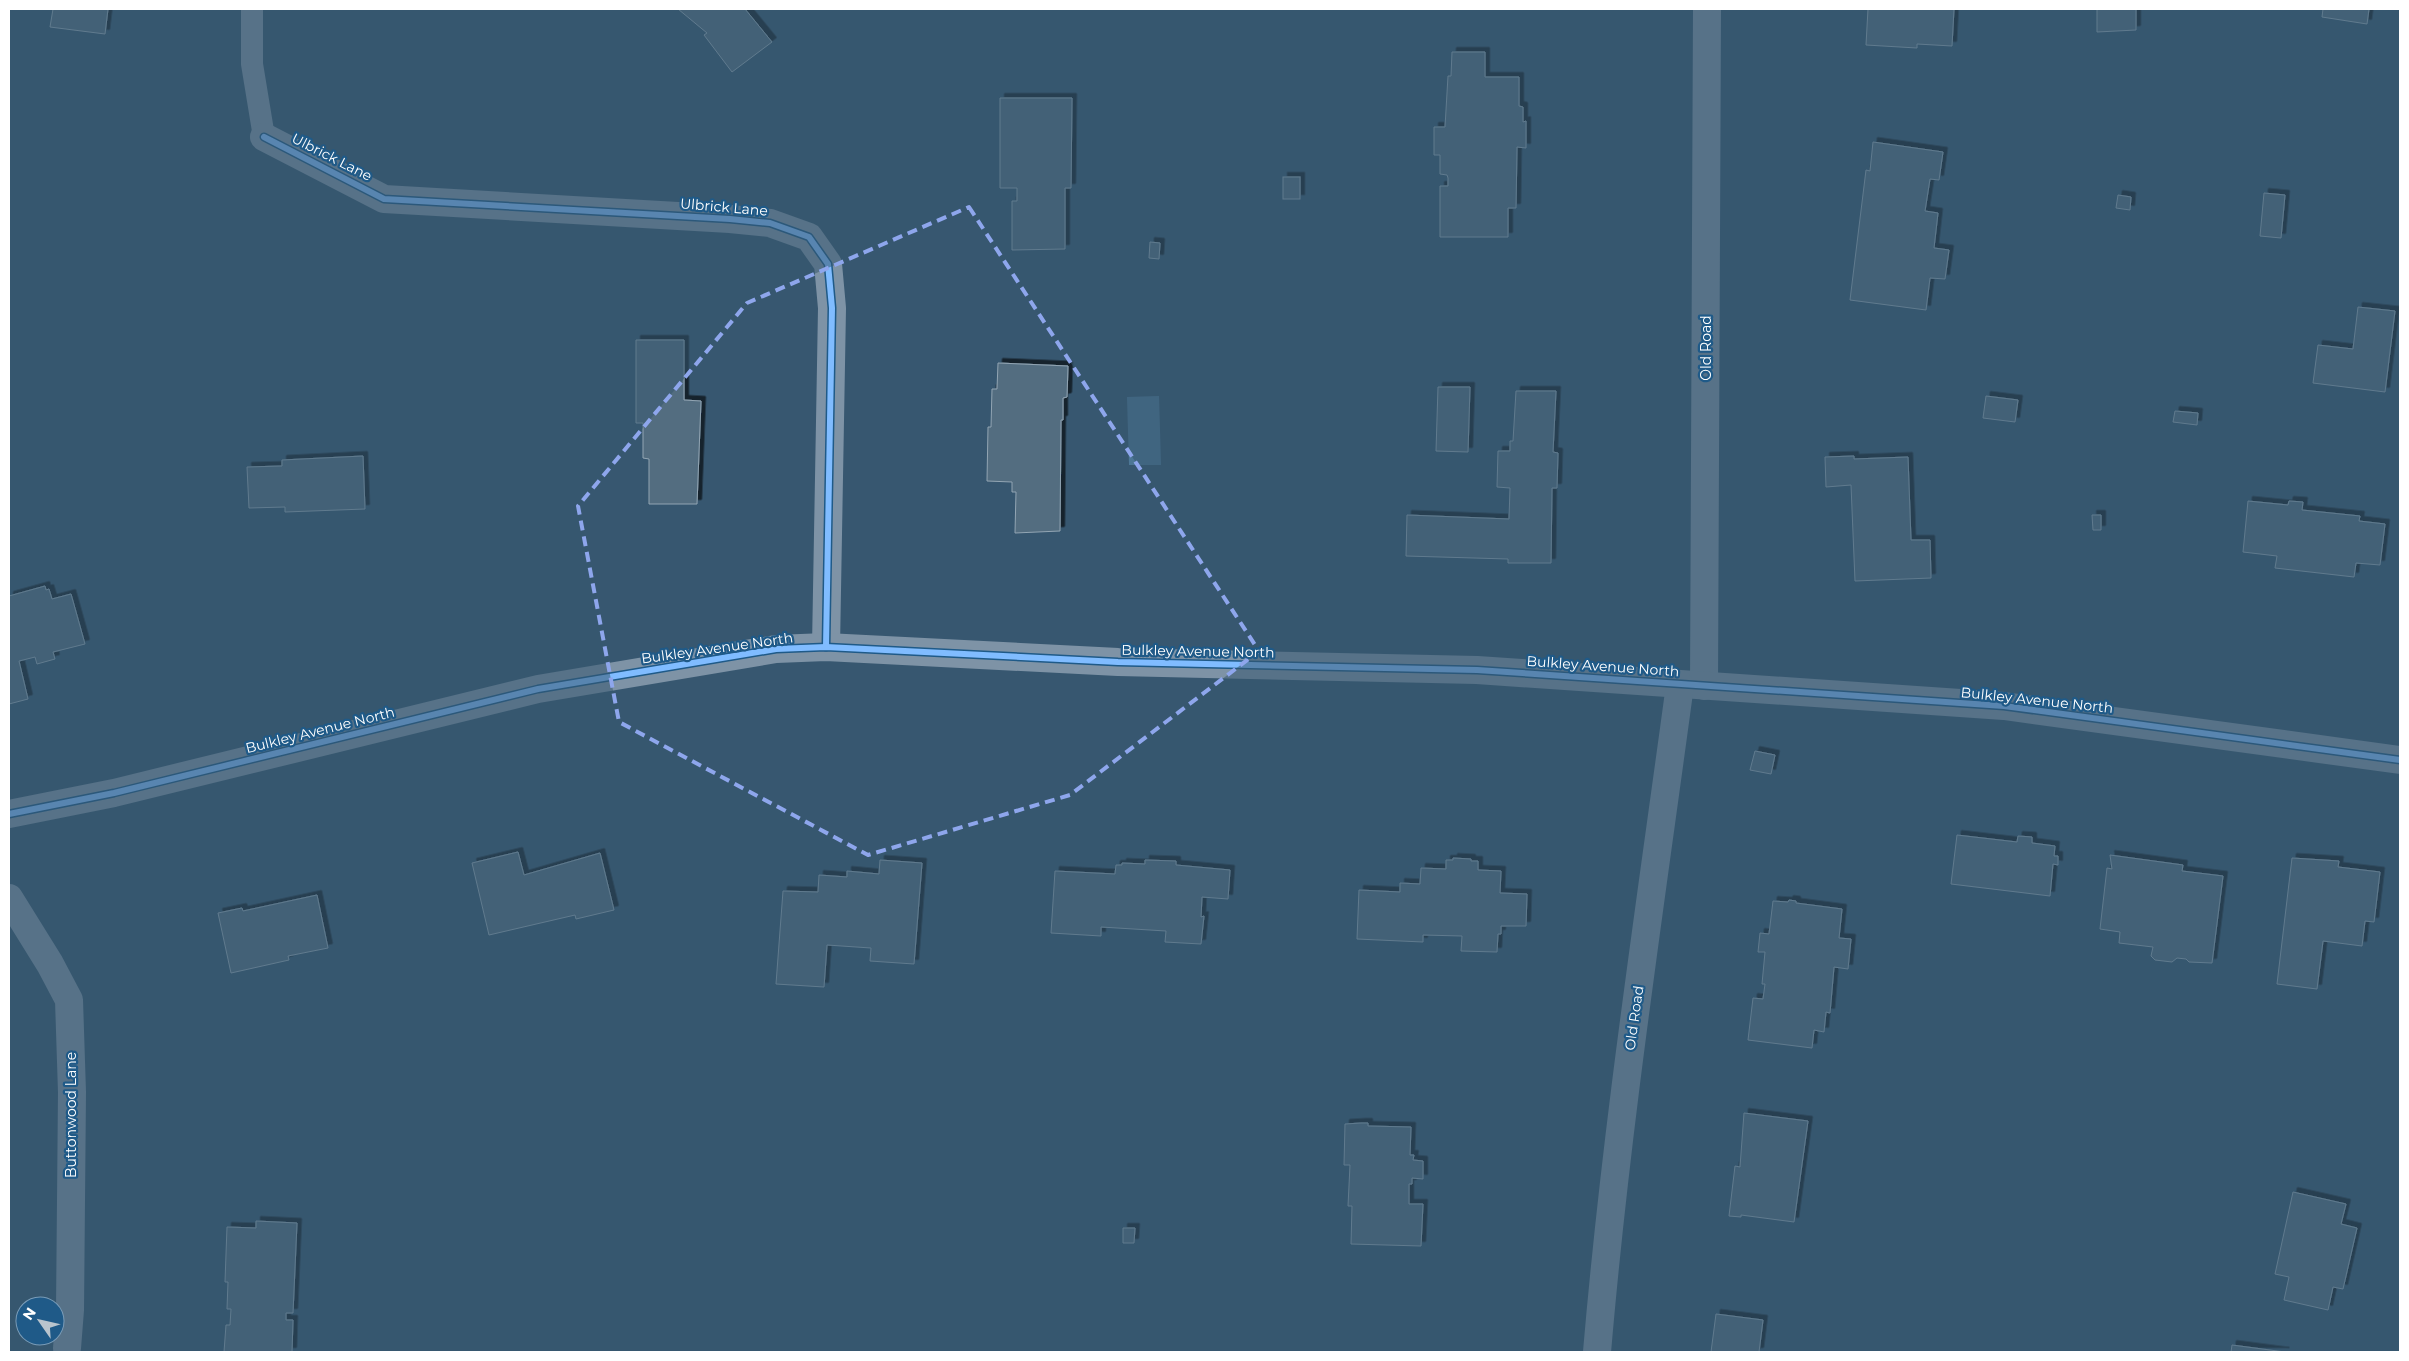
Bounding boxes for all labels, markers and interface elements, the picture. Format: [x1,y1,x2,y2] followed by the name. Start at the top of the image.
[289,129,375,185] street label: Ulbrick Lane
[679,194,769,220] street label: Ulbrick Lane
[1697,315,1715,381] street label: Old Road
[640,628,794,668] street label: Bulkley Avenue North
[1121,641,1275,661] street label: Bulkley Avenue North
[1526,652,1680,680] street label: Bulkley Avenue North
[1960,683,2114,717] street label: Bulkley Avenue North
[244,703,396,757] street label: Bulkley Avenue North
[1621,984,1647,1052] street label: Old Road
[62,1052,80,1178] street label: Buttonwood Lane
[15,1296,65,1346] north arrow
[19,1304,40,1323] text: N

